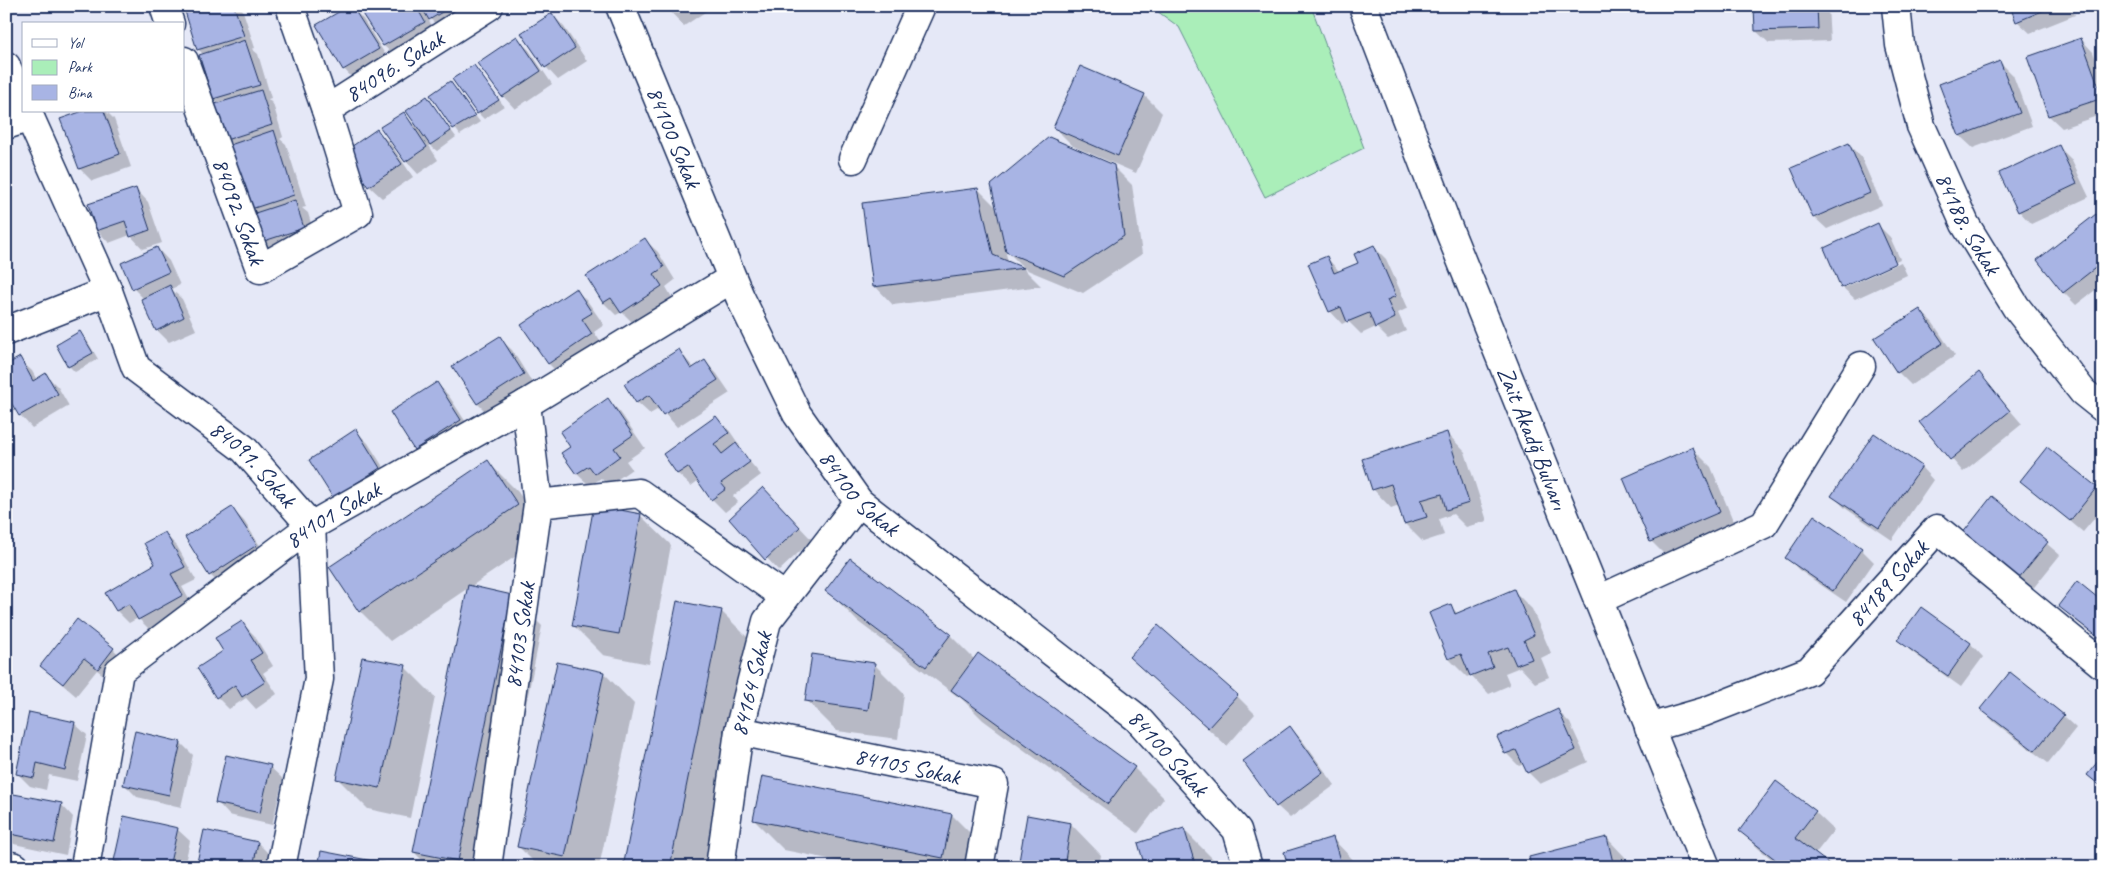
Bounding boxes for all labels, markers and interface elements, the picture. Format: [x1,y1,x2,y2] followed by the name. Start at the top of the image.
[22,22,185,112] legend
[339,23,451,109] street label: 84096. Sokak
[68,34,85,53] text: Yol
[68,58,93,77] text: Park
[640,82,709,194] street label: 84100 Sokak
[68,84,93,103] text: Bina
[206,154,273,271] street label: 84092. Sokak
[1929,168,2009,282] street label: 84188. Sokak
[1491,362,1576,515] street label: Zait Akadğ Bulvarı
[204,413,304,515] street label: 84091. Sokak
[812,444,907,544] street label: 84100 Sokak
[279,473,388,555] street label: 84101 Sokak
[1841,532,1936,633] street label: 84189 Sokak
[497,578,542,690] street label: 84103 Sokak
[723,626,779,739] street label: 84164 Sokak
[1122,702,1216,804] street label: 84100 Sokak
[852,740,965,792] street label: 84105 Sokak

